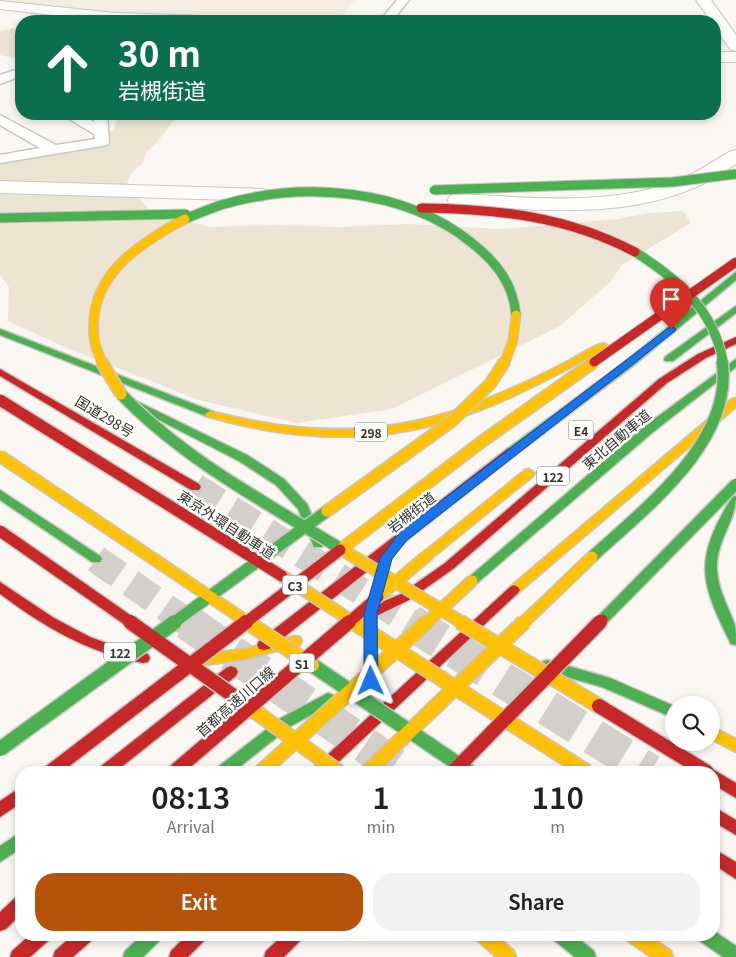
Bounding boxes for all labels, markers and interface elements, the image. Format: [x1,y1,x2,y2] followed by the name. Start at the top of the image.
[118,26,201,77] text: 30 m
[35,35,100,100] icon: ahead
[118,73,206,105] text: 岩槻街道
[650,278,692,329] pin
[657,285,685,313] icon: arrive
[72,391,138,441] street label: 国道298号
[577,404,655,474] street label: 東北自動車道
[568,420,594,440] road number: E4
[355,422,387,442] road number: 298
[537,466,569,486] road number: 122
[175,485,279,563] street label: 東京外環自動車道
[383,487,439,537] street label: 岩槻街道
[282,576,308,594] road number: C3
[104,642,136,662] road number: 122
[290,654,314,672] road number: S1
[344,654,396,706] position arrow
[191,661,279,741] street label: 首都高速川口線
[665,696,720,751] map controls
[665,696,720,751] button: search
[151,774,230,818] text: 08:13
[372,774,390,818] text: 1
[532,774,584,818] text: 110
[167,814,215,838] text: Arrival
[366,814,395,838] text: min
[550,814,565,838] text: m
[35,873,363,931] button: Exit
[373,873,700,931] button: Share

